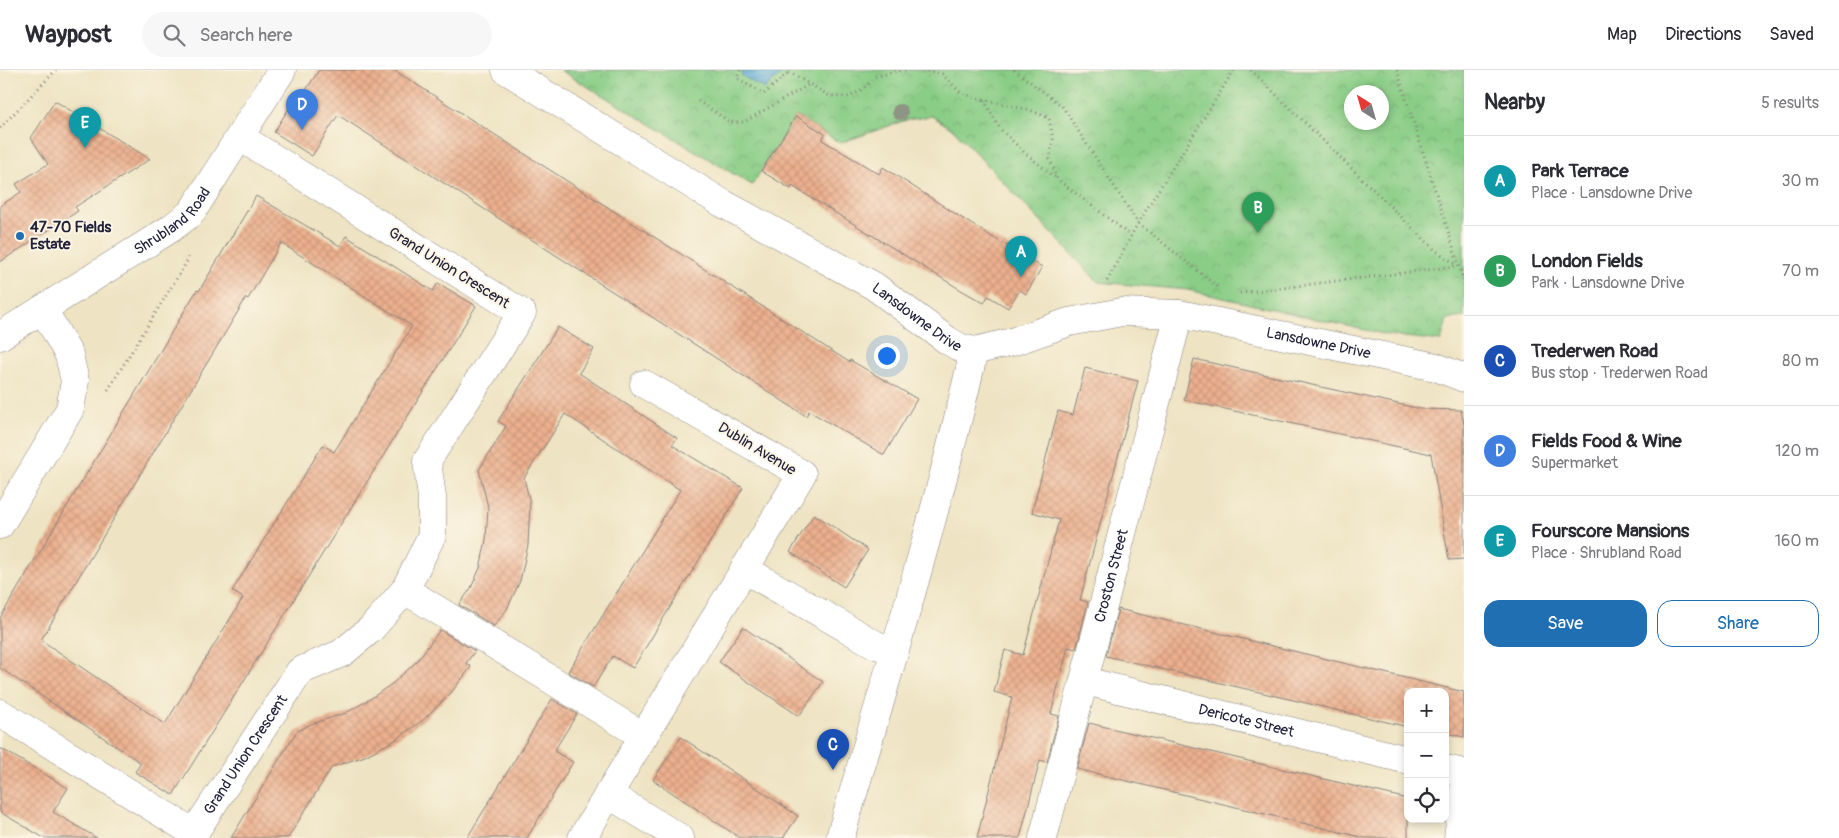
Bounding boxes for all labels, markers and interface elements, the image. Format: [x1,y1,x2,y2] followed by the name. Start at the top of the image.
[142,12,492,57] search box
[25,20,112,49] text: Waypost
[160,21,188,49] icon: search
[200,23,292,47] text: Search here
[1607,23,1637,46] text: Map
[1665,23,1741,46] text: Directions
[1769,23,1814,46] text: Saved
[1344,85,1389,130] north arrow
[286,89,318,130] pin: D
[1484,89,1545,116] text: Nearby
[1761,93,1819,113] text: 5 results
[69,107,101,148] pin: E
[1531,159,1629,183] text: Park Terrace
[1495,171,1505,191] text: A
[1781,171,1819,191] text: 30 m
[130,183,215,259] street label: Shrubland Road
[1531,183,1692,203] text: Place · Lansdowne Drive
[1242,192,1274,233] pin: B
[30,218,111,254] place label: 47-70 Fields Estate
[385,223,514,313] street label: Grand Union Crescent
[14,230,26,242] marker: 47-70 Fields Estate
[1005,236,1037,277] pin: A
[1531,249,1643,273] text: London Fields
[1495,261,1505,281] text: B
[1782,261,1819,281] text: 70 m
[1531,273,1684,293] text: Park · Lansdowne Drive
[868,278,966,356] street label: Lansdowne Drive
[1265,323,1373,363] street label: Lansdowne Drive
[1531,339,1658,363] text: Trederwen Road
[874,343,900,369] your location
[1495,351,1505,371] text: C
[1782,351,1819,371] text: 80 m
[1531,363,1708,383] text: Bus stop · Trederwen Road
[714,418,800,480] street label: Dublin Avenue
[1531,429,1682,453] text: Fields Food & Wine
[1495,441,1505,461] text: D
[1775,441,1819,461] text: 120 m
[1531,453,1618,473] text: Supermarket
[1531,519,1689,543] text: Fourscore Mansions
[1090,526,1133,624] street label: Croston Street
[1496,531,1504,551] text: E
[1775,531,1819,551] text: 160 m
[1531,543,1682,563] text: Place · Shrubland Road
[1484,600,1647,647] button: Save
[1657,600,1819,647] button: Share
[1404,688,1449,823] map controls
[1404,688,1449,733] button: +
[199,690,292,818] street label: Grand Union Crescent
[1196,700,1297,742] street label: Dericote Street
[817,729,849,770] pin: C
[1404,733,1449,778] button: −
[1404,778,1449,823] button: locate

